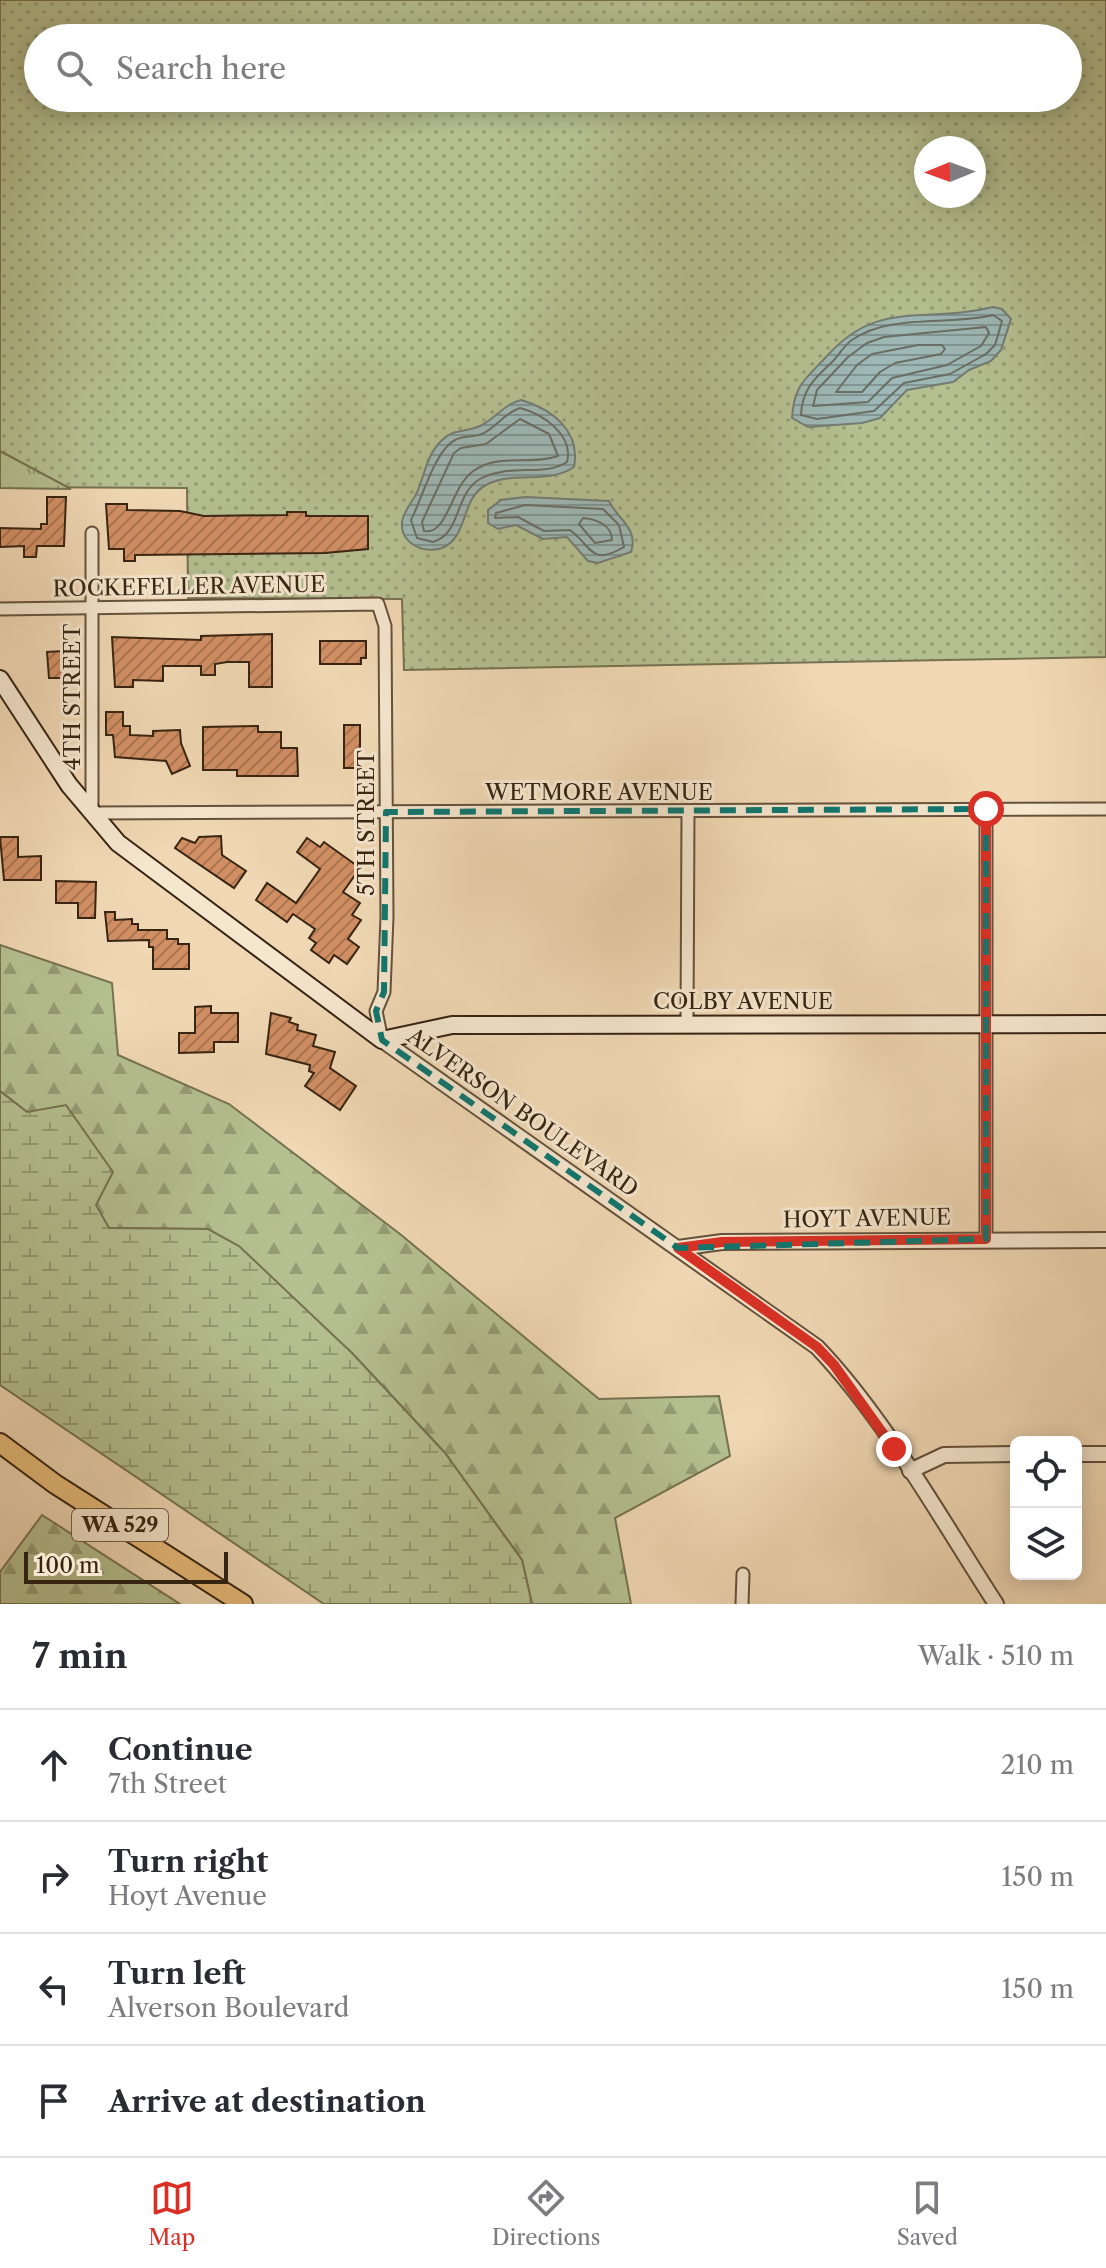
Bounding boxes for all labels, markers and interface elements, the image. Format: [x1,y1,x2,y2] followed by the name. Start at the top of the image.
[24,24,1082,112] search box
[52,46,96,90] icon: search
[116,50,286,87] text: Search here
[914,136,986,208] north arrow
[52,571,326,602] street label: ROCKEFELLER AVENUE
[59,623,86,770] street label: 4TH STREET
[353,750,380,896] street label: 5TH STREET
[484,779,713,806] street label: WETMORE AVENUE
[968,791,1004,827] route start
[653,988,833,1015] street label: COLBY AVENUE
[401,1022,643,1203] street label: ALVERSON BOULEVARD
[783,1204,951,1233] street label: HOYT AVENUE
[876,1431,912,1467] route end
[1010,1436,1082,1580] map controls
[1010,1436,1082,1508] button: locate
[1010,1508,1082,1580] button: layers
[72,1509,168,1541] road number: WA 529
[24,1548,228,1584] scale bar
[36,1552,99,1579] text: 100 m
[32,1635,128,1677] text: 7 min
[918,1640,1074,1672] text: Walk · 510 m
[108,1731,253,1768] text: Continue
[32,1743,76,1787] icon: ahead
[1001,1749,1074,1781] text: 210 m
[108,1768,227,1800] text: 7th Street
[108,1843,268,1880] text: Turn right
[32,1855,76,1899] icon: right
[1001,1861,1074,1893] text: 150 m
[108,1880,267,1912] text: Hoyt Avenue
[108,1955,245,1992] text: Turn left
[32,1967,76,2011] icon: left
[1001,1973,1074,2005] text: 150 m
[108,1992,349,2024] text: Alverson Boulevard
[32,2079,76,2123] icon: arrive
[108,2083,426,2120] text: Arrive at destination
[148,2176,195,2251] tab: Map
[492,2176,600,2251] tab: Directions
[897,2176,958,2251] tab: Saved

